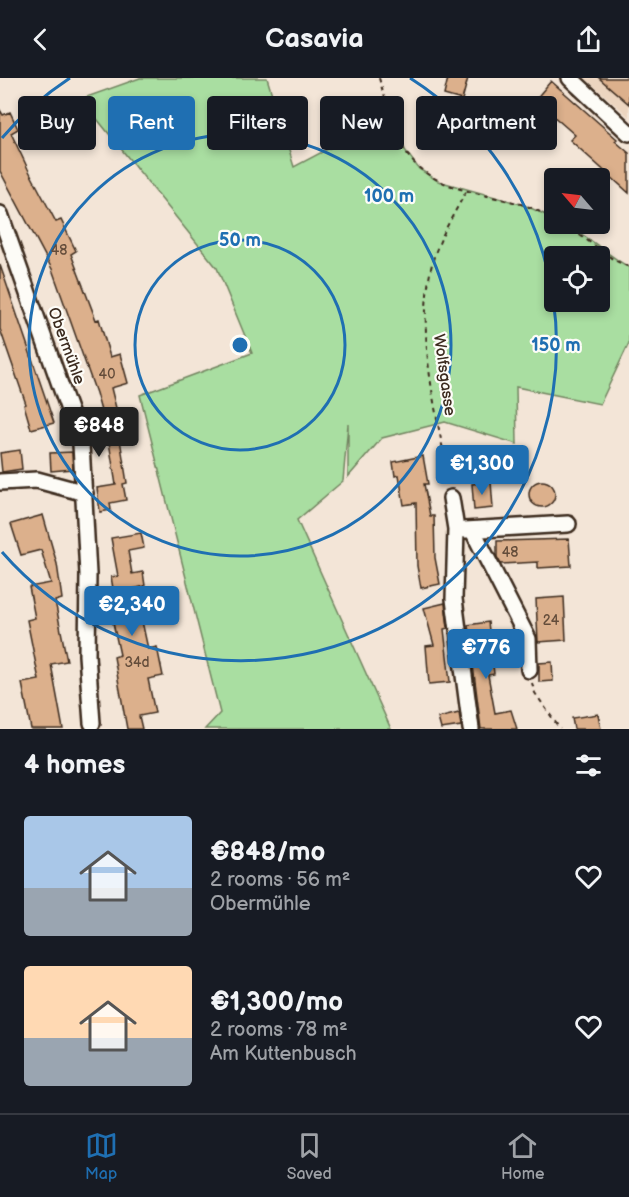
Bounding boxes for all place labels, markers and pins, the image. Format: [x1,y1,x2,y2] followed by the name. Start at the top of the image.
[230,335,250,355] centre of rings
[63,407,135,458] pin: €848
[433,445,531,496] pin: €1,300
[83,586,181,637] pin: €2,340
[450,629,522,680] pin: €776

